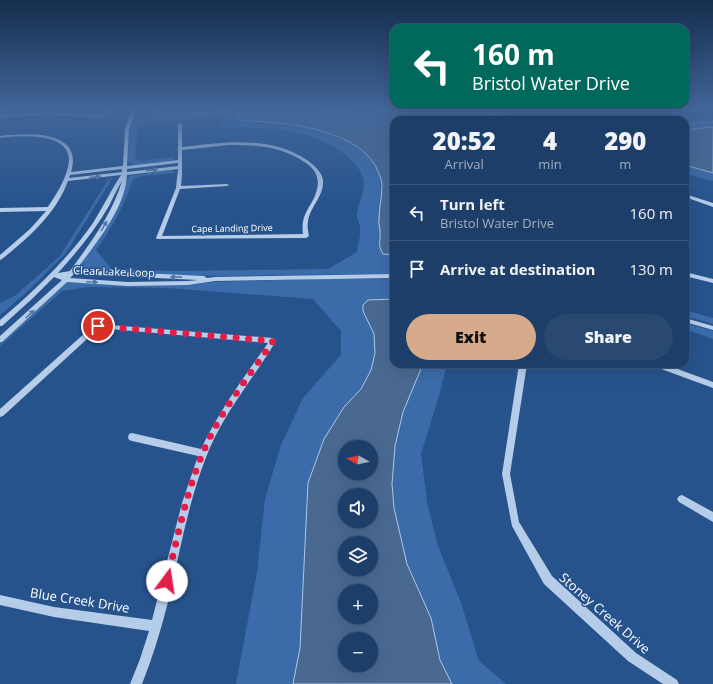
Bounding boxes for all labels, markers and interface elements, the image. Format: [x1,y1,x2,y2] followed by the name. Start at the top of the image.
[472,35,555,73] text: 160 m
[406,40,458,92] icon: left
[472,71,630,95] text: Bristol Water Drive
[433,124,496,157] text: 20:52
[543,124,557,157] text: 4
[604,124,646,157] text: 290
[445,155,484,173] text: Arrival
[538,155,562,173] text: min
[619,155,631,173] text: m
[146,167,158,173] one-way arrow
[89,174,101,180] one-way arrow
[440,194,505,214] text: Turn left
[406,202,428,224] icon: left
[629,203,673,223] text: 160 m
[440,214,554,232] text: Bristol Water Drive
[101,220,108,232] one-way arrow
[191,221,273,235] street label: Cape Landing Drive
[406,258,428,280] icon: arrive
[440,259,595,279] text: Arrive at destination
[629,259,673,279] text: 130 m
[73,262,155,280] street label: Clear Lake Loop
[170,273,182,280] one-way arrow
[86,278,98,285] one-way arrow
[81,309,115,343] pin
[24,310,35,319] one-way arrow
[406,314,536,360] button: Exit
[544,314,673,360] button: Share
[87,315,109,337] icon: arrive
[338,440,378,480] north arrow
[338,440,378,672] map controls
[338,488,378,528] button: sound
[338,536,378,576] button: layers
[146,560,188,602] position arrow
[556,569,654,657] street label: Stoney Creek Drive
[29,583,131,617] street label: Blue Creek Drive
[338,584,378,624] button: +
[338,632,378,672] button: −

